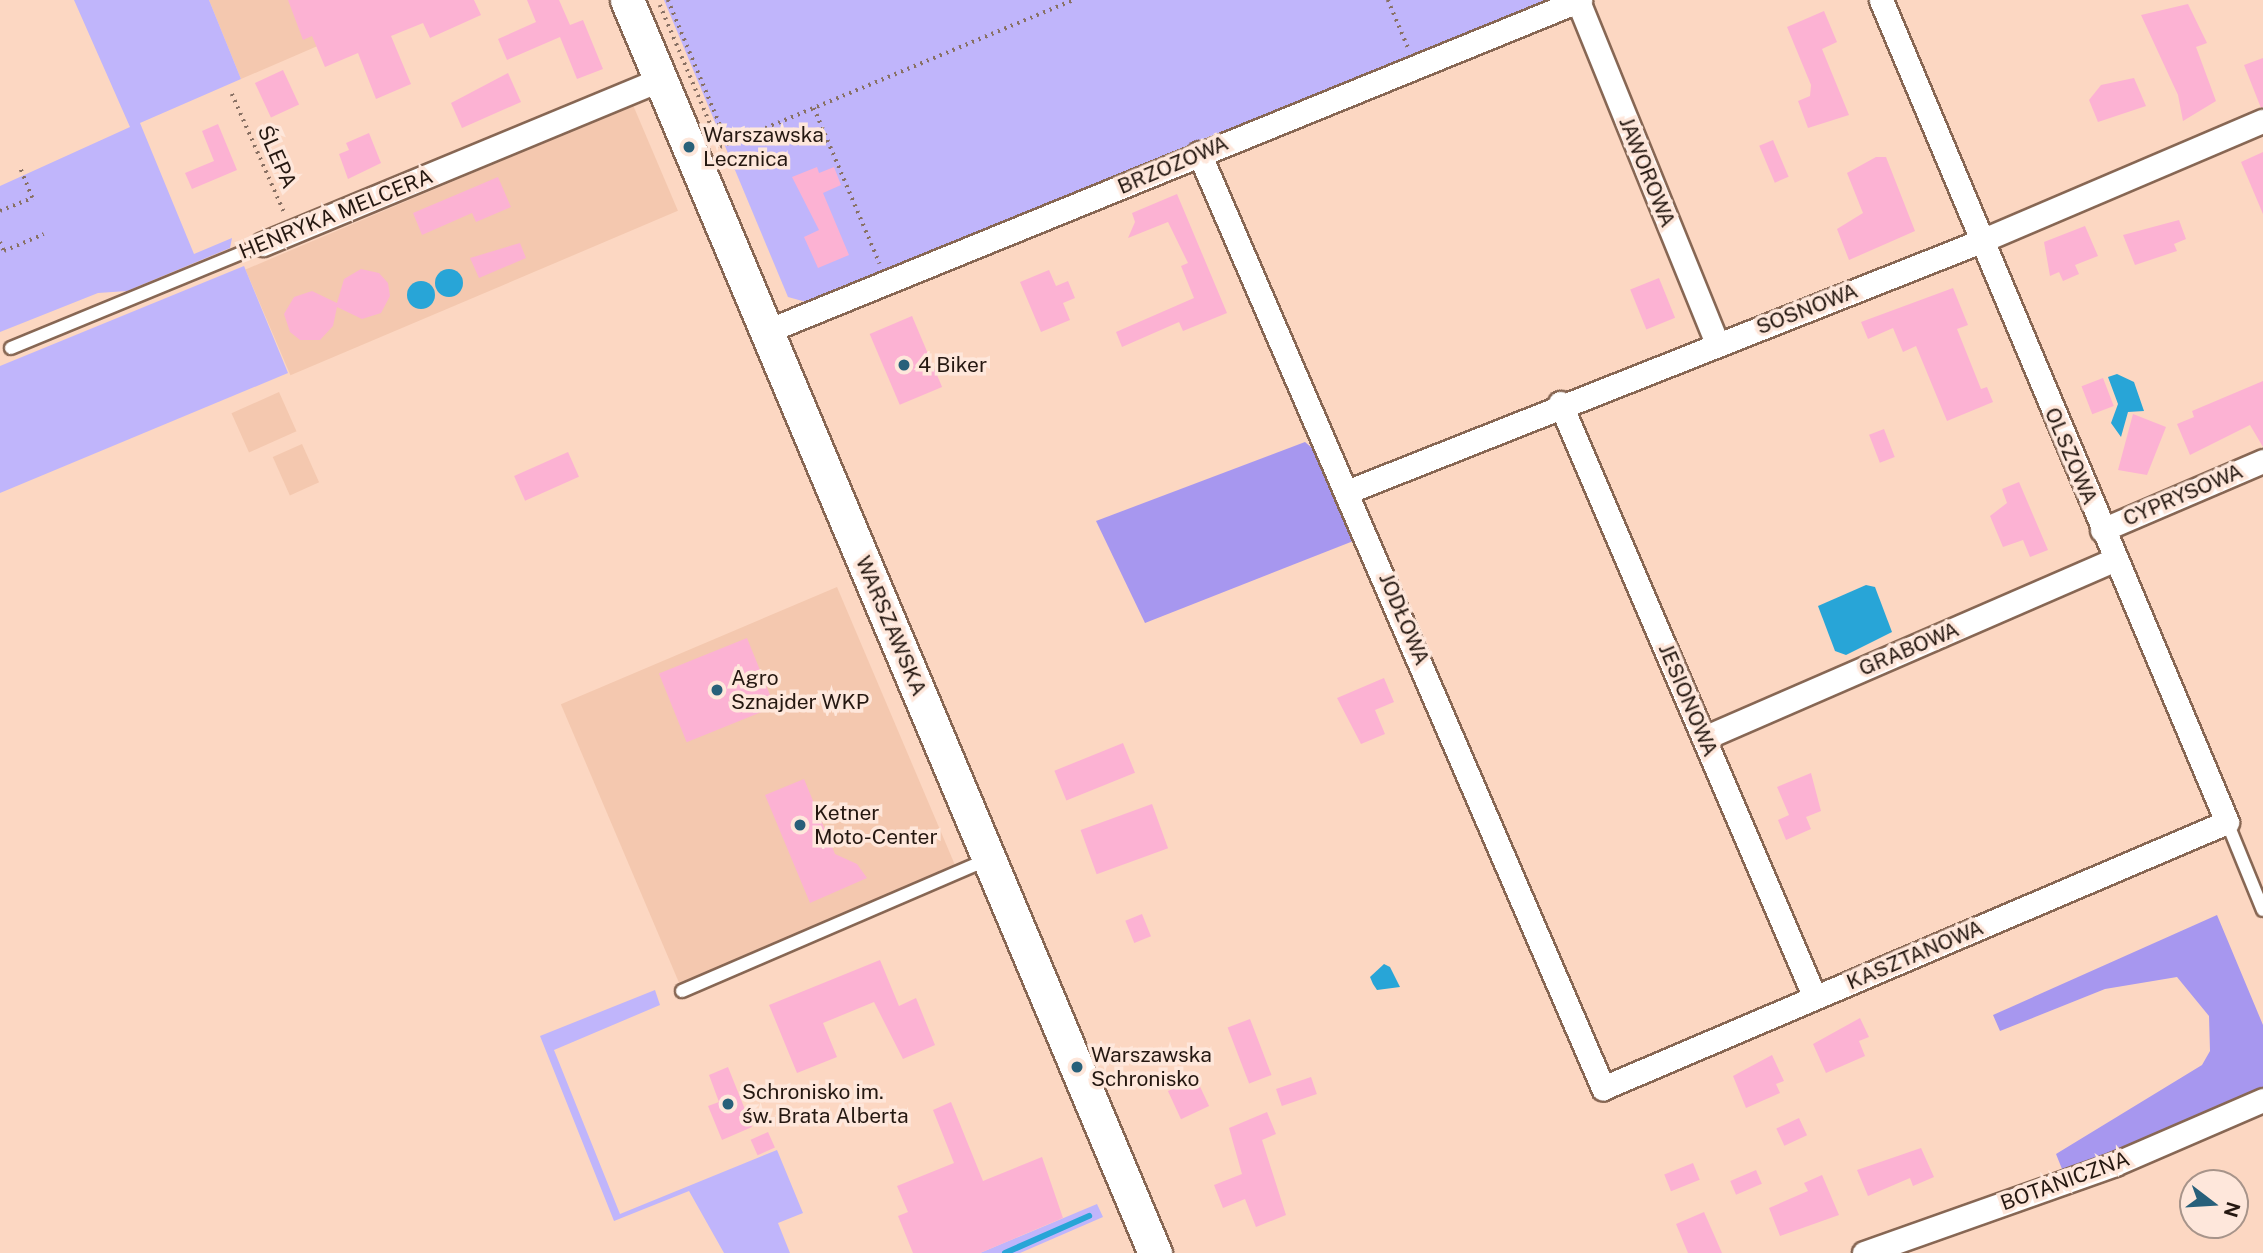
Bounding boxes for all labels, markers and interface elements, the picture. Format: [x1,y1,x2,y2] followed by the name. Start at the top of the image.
[1613,113,1681,231] street label: JAWOROWA
[252,122,302,192] street label: ŚLEPA
[703,122,824,172] place label: Warszawska Lecznica
[1114,130,1232,200] street label: BRZOZOWA
[681,139,697,155] marker: Warszawska Lecznica
[235,164,437,264] street label: HENRYKA MELCERA
[1753,278,1861,340] street label: SOSNOWA
[918,352,987,378] place label: 4 Biker
[896,357,912,373] marker: 4 Biker
[2039,404,2103,508] street label: OLSZOWA
[2119,459,2247,531] street label: CYPRYSOWA
[850,552,932,700] street label: WARSZAWSKA
[1373,569,1435,669] street label: JODŁOWA
[1855,617,1963,681] street label: GRABOWA
[1653,640,1723,760] street label: JESIONOWA
[731,665,870,715] place label: Agro Sznajder WKP
[709,682,725,698] marker: Agro Sznajder WKP
[814,800,938,850] place label: Ketner Moto-Center
[792,817,808,833] marker: Ketner Moto-Center
[1843,915,1987,995] street label: KASZTANOWA
[1091,1042,1212,1092] place label: Warszawska Schronisko
[1069,1059,1085,1075] marker: Warszawska Schronisko
[742,1079,909,1129] place label: Schronisko im. św. Brata Alberta
[720,1096,736,1112] marker: Schronisko im. św. Brata Alberta
[1997,1146,2133,1216] street label: BOTANICZNA
[2179,1169,2249,1239] north arrow
[2219,1199,2245,1220] text: N

